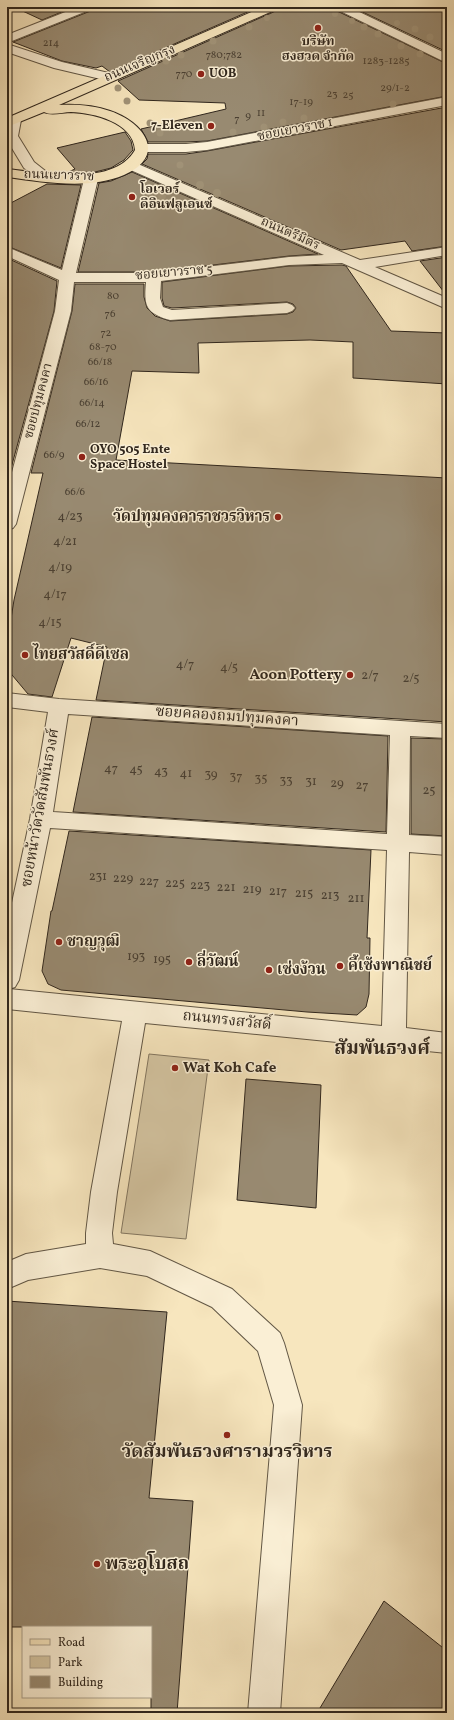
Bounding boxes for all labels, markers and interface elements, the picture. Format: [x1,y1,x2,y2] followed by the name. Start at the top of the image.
[313,23,323,33] marker: บริษัท ฮงฮวด จำกัด
[282,33,354,66] place label: บริษัท ฮงฮวด จำกัด
[43,36,60,51] house number: 214
[102,41,178,87] street label: ถนนเจริญกรุง
[206,48,242,63] house number: 780;782
[363,54,409,69] house number: 1283-1285
[209,65,237,83] place label: UOB
[176,67,193,82] house number: 770
[196,69,206,79] marker: UOB
[380,81,410,96] house number: 29/1-2
[326,87,338,102] house number: 23
[342,88,354,103] house number: 25
[289,95,313,110] house number: 17-19
[257,106,265,121] house number: 11
[245,109,251,124] house number: 9
[234,112,240,127] house number: 7
[256,114,334,146] street label: ซอยเยาวราช 1
[151,117,203,135] place label: 7-Eleven
[206,121,216,131] marker: 7-Eleven
[23,166,95,186] street label: ถนนเยาวราช
[139,180,213,214] place label: โอเวอร์ ดิอินฟลูเอนซ์
[127,192,137,202] marker: โอเวอร์ ดิอินฟลูเอนซ์
[257,213,323,255] street label: ถนนตรีมิตร
[134,261,214,285] street label: ซอยเยาวราช 5
[107,289,119,304] house number: 80
[105,307,116,322] house number: 76
[100,326,112,341] house number: 72
[89,340,117,355] house number: 68-70
[88,355,113,370] house number: 66/18
[20,361,58,441] street label: ซอยปทุมคงคา
[84,375,109,390] house number: 66/16
[79,396,105,411] house number: 66/14
[76,417,101,432] house number: 66/12
[90,441,171,474] place label: OYO 505 Ente Space Hostel
[44,448,65,463] house number: 66/9
[77,452,87,462] marker: OYO 505 Ente Space Hostel
[65,485,86,500] house number: 66/6
[113,507,270,528] place label: วัดปทุมคงคาราชวรวิหาร
[57,508,83,526] house number: 4/23
[273,512,283,522] marker: วัดปทุมคงคาราชวรวิหาร
[53,533,77,551] house number: 4/21
[48,559,72,577] house number: 4/19
[43,586,67,604] house number: 4/17
[38,614,62,632] house number: 4/15
[32,643,129,666] place label: ไทยสวัสดิ์ดีเซล
[20,650,30,660] marker: ไทยสวัสดิ์ดีเซล
[176,656,194,674] house number: 4/7
[220,659,238,677] house number: 4/5
[250,665,343,686] place label: Aoon Pottery
[361,667,379,685] house number: 2/7
[345,670,355,680] marker: Aoon Pottery
[402,670,420,688] house number: 2/5
[155,702,299,732] street label: ซอยคลองถมปทุมคงคา
[16,727,65,889] street label: ซอยหน้าวัดวัดสัมพันธวงศ์
[104,760,118,778] house number: 47
[129,761,143,779] house number: 45
[154,763,168,781] house number: 43
[180,765,192,783] house number: 41
[204,766,218,784] house number: 39
[230,768,242,786] house number: 37
[255,770,267,788] house number: 35
[279,772,293,790] house number: 33
[305,773,317,791] house number: 31
[330,775,344,793] house number: 29
[356,777,368,795] house number: 27
[422,782,436,800] house number: 25
[89,868,107,886] house number: 231
[113,870,134,888] house number: 229
[139,873,159,891] house number: 227
[165,875,185,893] house number: 225
[190,877,210,895] house number: 223
[216,879,236,897] house number: 221
[243,881,262,899] house number: 219
[269,883,287,901] house number: 217
[295,885,313,903] house number: 215
[321,887,340,905] house number: 213
[347,890,365,908] house number: 211
[67,932,120,953] place label: ชาญวุฒิ
[54,937,64,947] marker: ชาญวุฒิ
[127,948,145,966] house number: 193
[197,950,239,973] place label: ลี่วัฒน์
[153,951,171,969] house number: 195
[348,954,433,977] place label: คี้เซ้งพาณิชย์
[184,957,194,967] marker: ลี่วัฒน์
[277,960,326,981] place label: เซ่งง้วน
[335,961,345,971] marker: คี้เซ้งพาณิชย์
[264,965,274,975] marker: เซ่งง้วน
[181,1004,274,1036] street label: ถนนทรงสวัสดิ์
[334,1036,431,1062] district label: สัมพันธวงศ์
[183,1058,277,1079] place label: Wat Koh Cafe
[170,1063,180,1073] marker: Wat Koh Cafe
[222,1430,232,1440] marker: วัดสัมพันธวงศารามวรวิหาร
[122,1440,332,1465] place label: วัดสัมพันธวงศารามวรวิหาร
[105,1551,189,1577] place label: พระอุโบสถ
[92,1559,102,1569] marker: พระอุโบสถ
[22,1626,152,1698] legend
[58,1635,85,1651] text: Road
[58,1655,83,1671] text: Park
[58,1675,103,1691] text: Building

